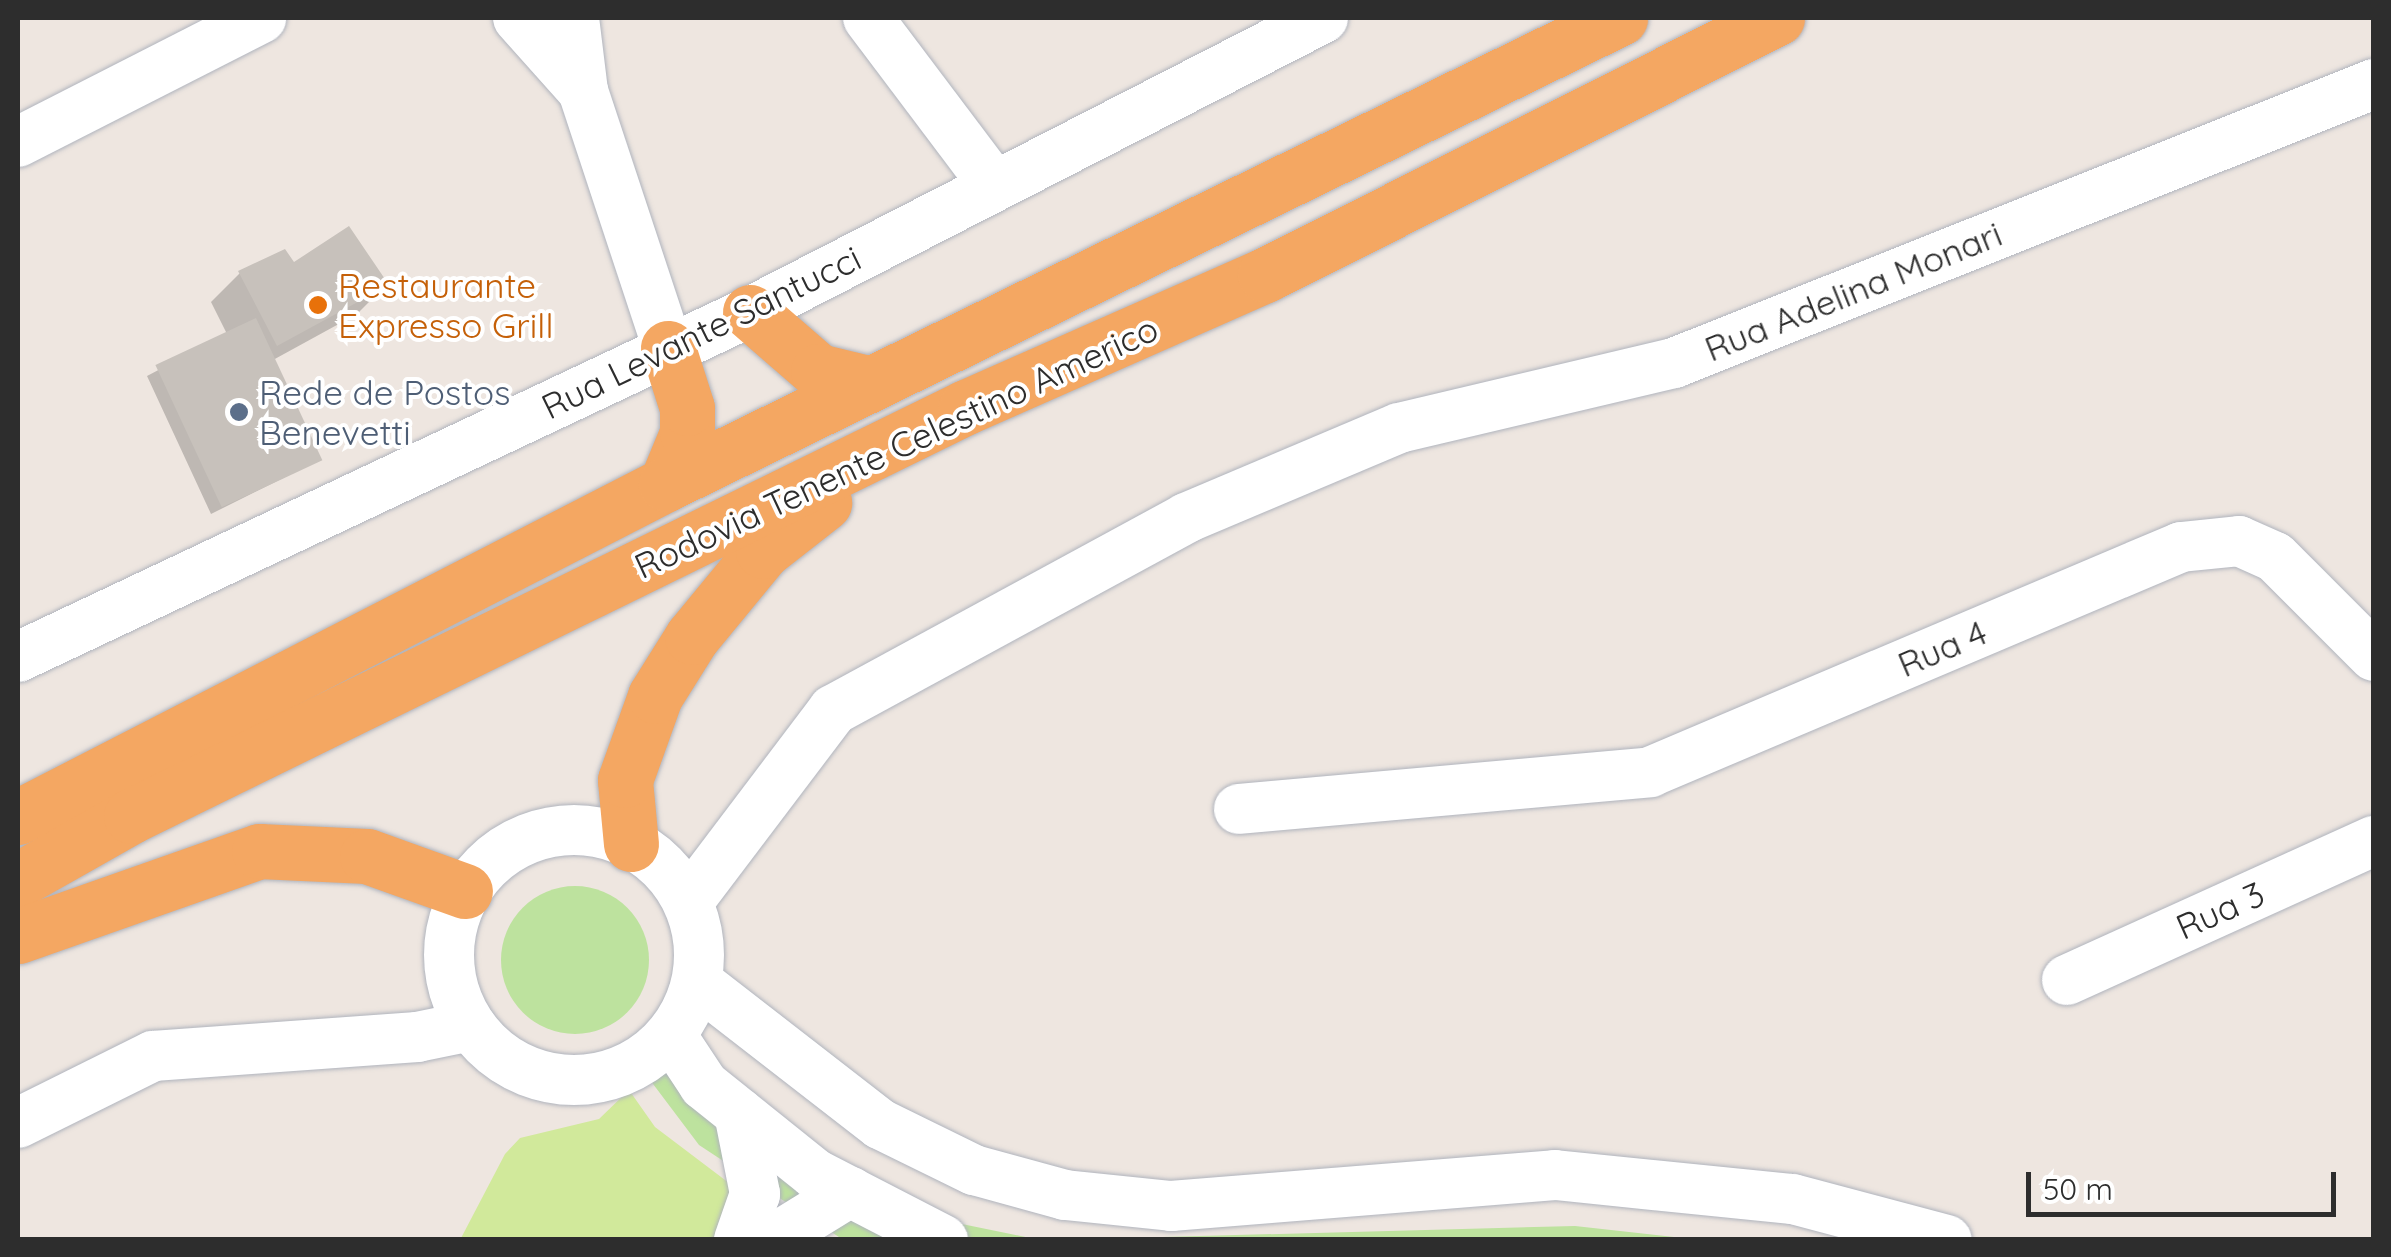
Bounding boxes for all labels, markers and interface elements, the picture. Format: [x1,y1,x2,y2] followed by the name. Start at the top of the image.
[1698,212,2008,370] street label: Rua Adelina Monari
[535,237,867,427] street label: Rua Levante Santucci
[338,264,553,346] place label: Restaurante Expresso Grill
[307,294,329,316] marker: Restaurante Expresso Grill
[628,307,1164,587] street label: Rodovia Tenente Celestino Americo
[259,371,510,453] place label: Rede de Postos Benevetti
[228,401,250,423] marker: Rede de Postos Benevetti
[1891,611,1993,685] street label: Rua 4
[2169,872,2271,948] street label: Rua 3
[2031,1152,2341,1214] scale bar
[2043,1170,2113,1208] text: 50 m

